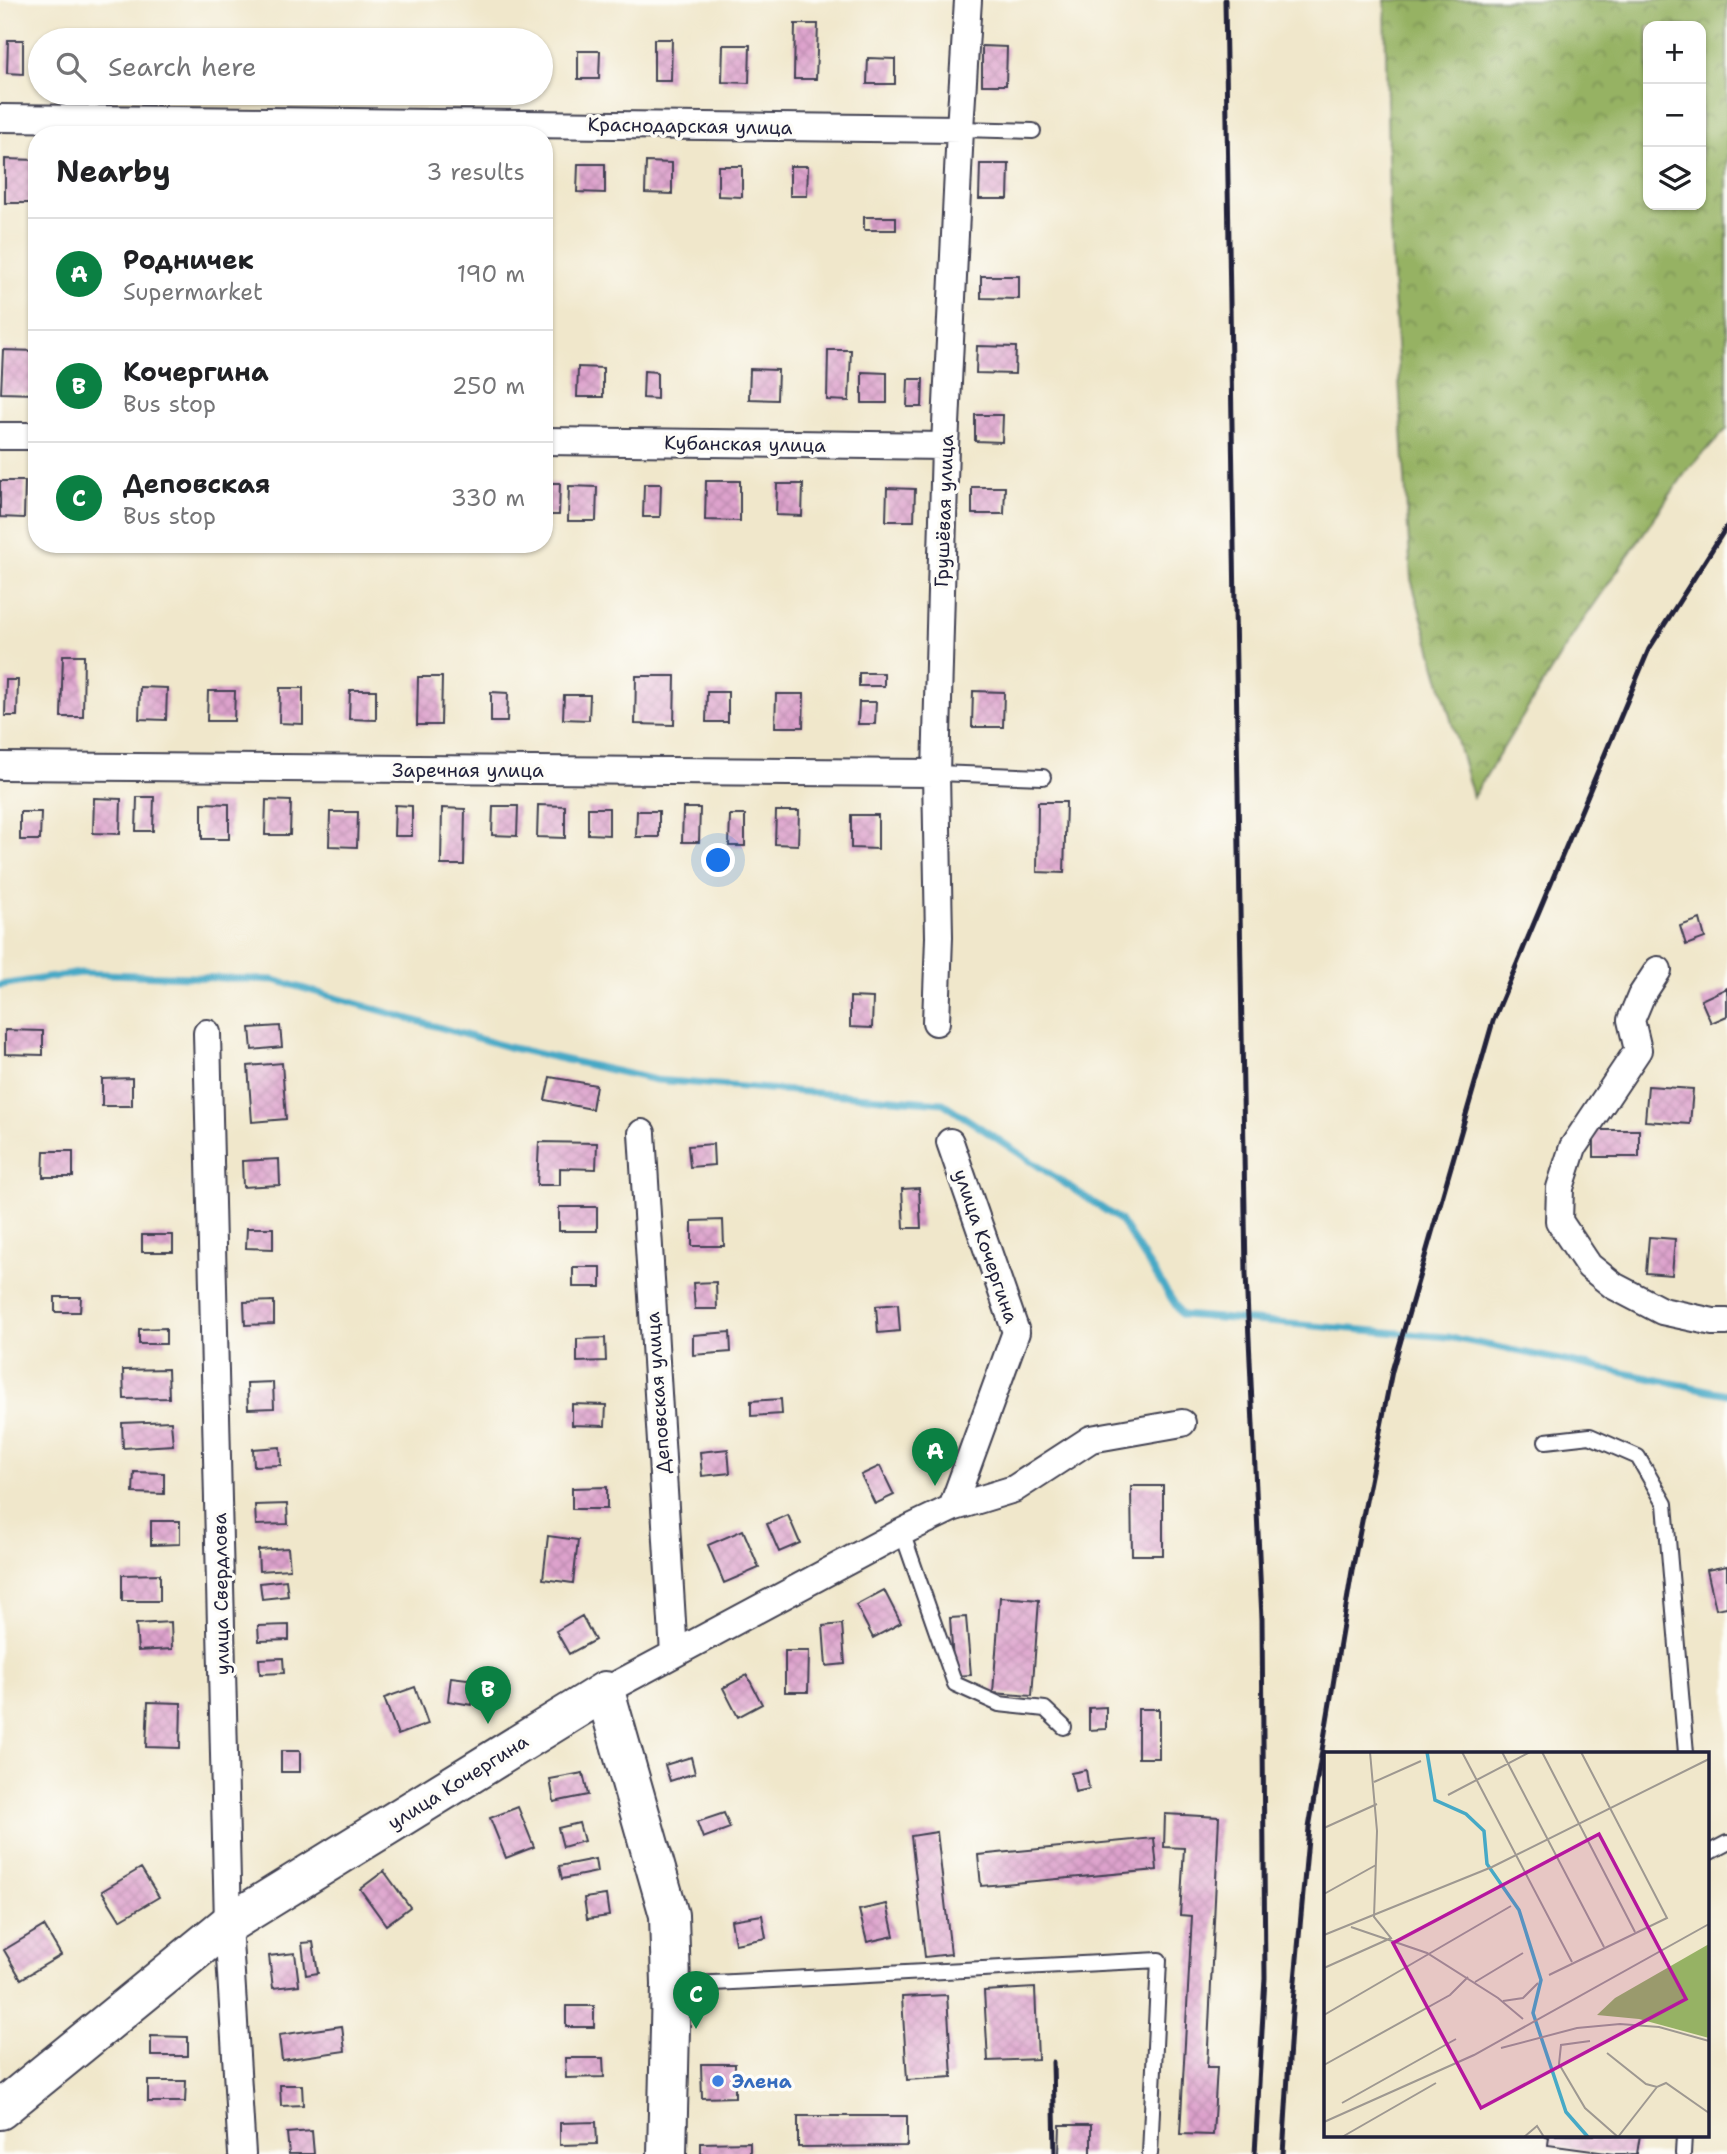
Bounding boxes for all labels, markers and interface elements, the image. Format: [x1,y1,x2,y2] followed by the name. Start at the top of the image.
[1643,21,1706,210] map controls
[1643,21,1706,84] button: +
[28,28,553,105] search box
[52,48,90,86] icon: search
[108,49,257,84] text: Search here
[1643,84,1706,147] button: −
[587,112,793,140] street label: Краснодарская улица
[1643,147,1706,210] button: layers
[56,151,171,192] text: Nearby
[426,157,525,187] text: 3 results
[123,242,254,277] text: Родничек
[70,259,88,289] text: A
[457,259,525,289] text: 190 m
[123,277,263,307] text: Supermarket
[123,354,269,389] text: Кочергина
[72,371,86,401] text: B
[452,371,525,401] text: 250 m
[123,389,216,419] text: Bus stop
[664,430,826,458] street label: Кубанская улица
[929,434,959,588] street label: Грушёвая улица
[123,466,270,501] text: Деповская
[72,483,86,513] text: C
[451,483,525,513] text: 330 m
[123,501,216,531] text: Bus stop
[392,758,544,783] street label: Заречная улица
[701,843,735,877] your location
[948,1166,1024,1326] street label: улица Кочергина
[640,1311,676,1475] street label: Деповская улица
[912,1428,958,1486] pin: A
[207,1513,235,1675] street label: улица Свердлова
[465,1666,511,1724] pin: B
[383,1729,533,1835] street label: улица Кочергина
[1324,1752,1710,2136] inset map
[673,1971,719,2029] pin: C
[732,2069,792,2094] place label: Элена
[710,2073,726,2089] marker: Элена

